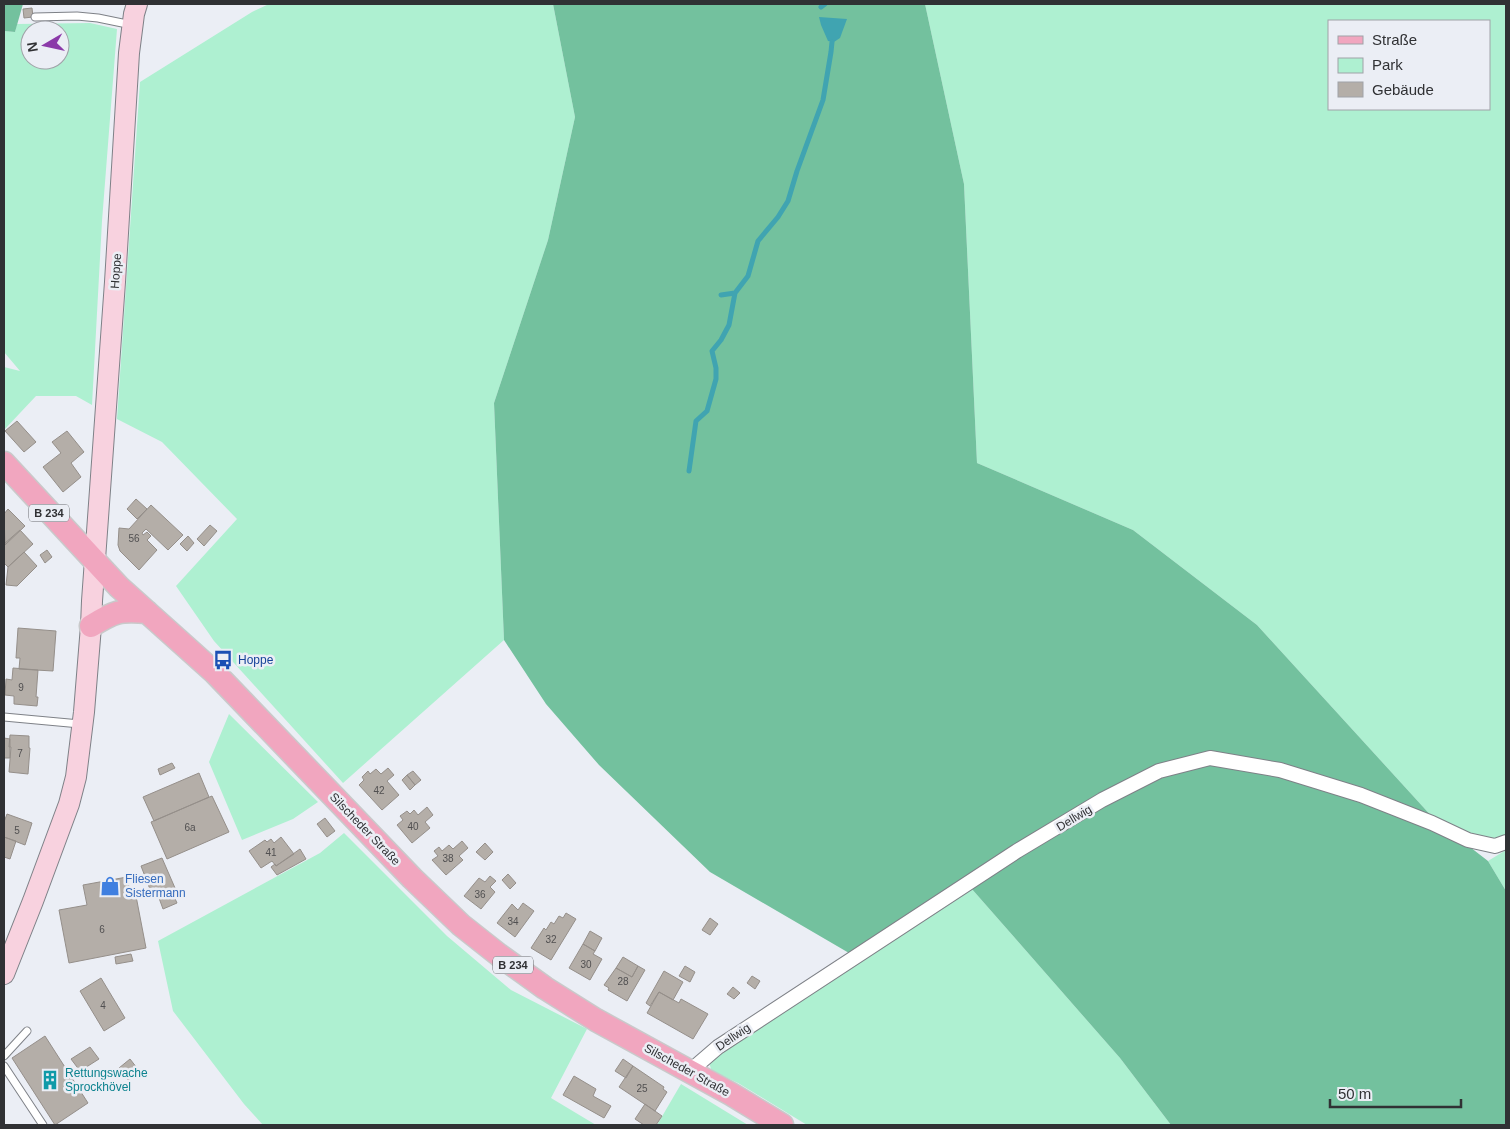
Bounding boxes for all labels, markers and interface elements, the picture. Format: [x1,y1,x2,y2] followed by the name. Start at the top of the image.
[20,20,70,70] north arrow
[1328,20,1490,110] legend
[1372,31,1417,48] text: Straße
[23,41,41,53] text: N
[1372,56,1403,73] text: Park
[1372,81,1434,98] text: Gebäude
[108,253,124,289] street label: Hoppe
[29,504,69,522] road number: B 234
[128,533,140,544] house number: 56
[212,649,234,671] bus stop icon: Hoppe
[238,653,274,667] place label: Hoppe
[18,682,24,693] house number: 9
[17,748,23,759] house number: 7
[373,785,385,796] house number: 42
[327,790,403,868] street label: Silscheder Straße
[1054,802,1094,834] street label: Dellwig
[407,821,419,832] house number: 40
[184,822,196,833] house number: 6a
[14,825,20,836] house number: 5
[265,847,277,858] house number: 41
[442,853,454,864] house number: 38
[125,872,186,900] place label: Fliesen Sistermann
[99,875,121,897] shop icon: Fliesen Sistermann
[474,889,486,900] house number: 36
[507,916,519,927] house number: 34
[99,924,105,935] house number: 6
[545,934,557,945] house number: 32
[493,956,533,974] road number: B 234
[580,959,592,970] house number: 30
[617,976,629,987] house number: 28
[100,1000,106,1011] house number: 4
[713,1020,753,1054] street label: Dellwig
[642,1041,732,1099] street label: Silscheder Straße
[65,1066,148,1094] place label: Rettungswache Sprockhövel
[39,1069,61,1091] building icon: Rettungswache Sprockhövel
[1330,1076,1461,1108] scale bar
[636,1083,648,1094] house number: 25
[1338,1085,1371,1102] text: 50 m

